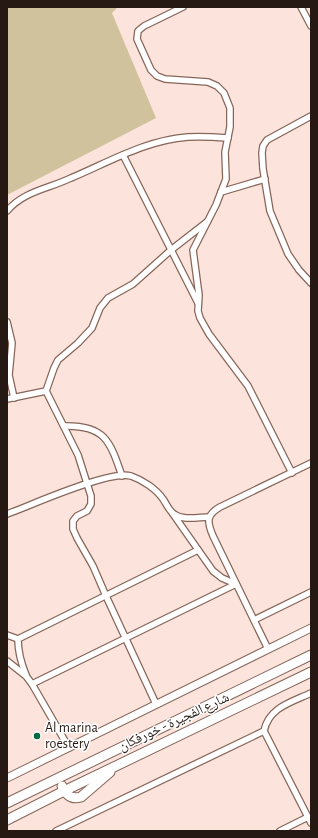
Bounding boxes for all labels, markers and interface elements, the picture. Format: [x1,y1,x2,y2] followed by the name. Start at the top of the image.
[117,690,232,756] street label: شارع الفجيرة - خورفكان
[45,721,99,751] place label: Al marina roestery
[32,731,42,741] marker: Al marina roestery

